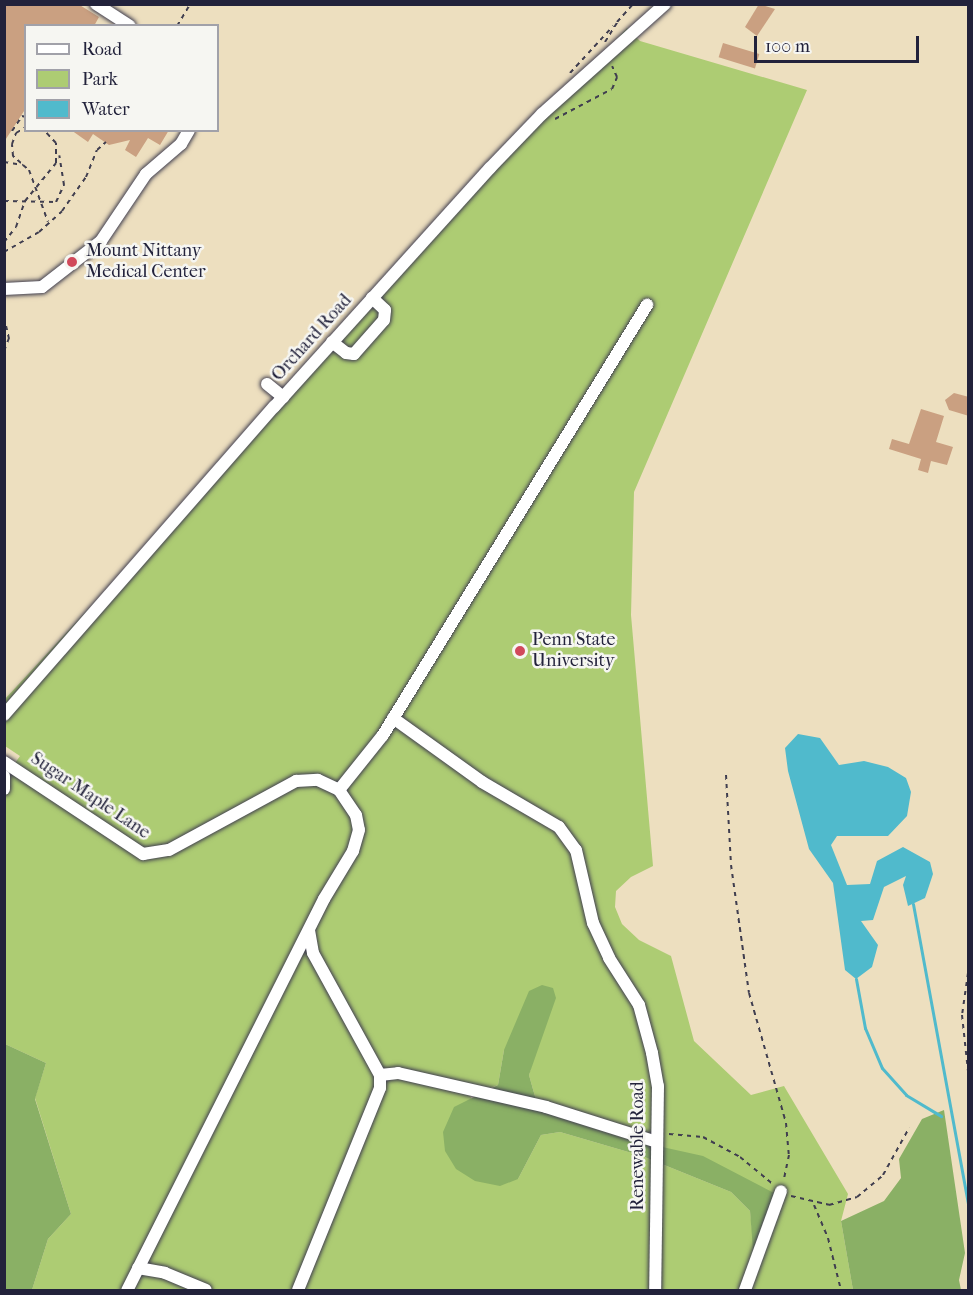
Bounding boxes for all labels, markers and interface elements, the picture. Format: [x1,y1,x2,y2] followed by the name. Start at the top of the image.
[24,24,219,132] legend
[757,24,922,62] scale bar
[765,36,810,57] text: 100 m
[82,39,122,60] text: Road
[82,69,118,90] text: Park
[82,99,130,120] text: Water
[86,241,206,284] place label: Mount Nittany Medical Center
[63,253,81,271] marker: Mount Nittany Medical Center
[267,290,357,386] street label: Orchard Road
[532,630,615,672] place label: Penn State University
[513,644,527,658] marker: Penn State University
[26,748,154,844] street label: Sugar Maple Lane
[627,1081,649,1211] street label: Renewable Road

